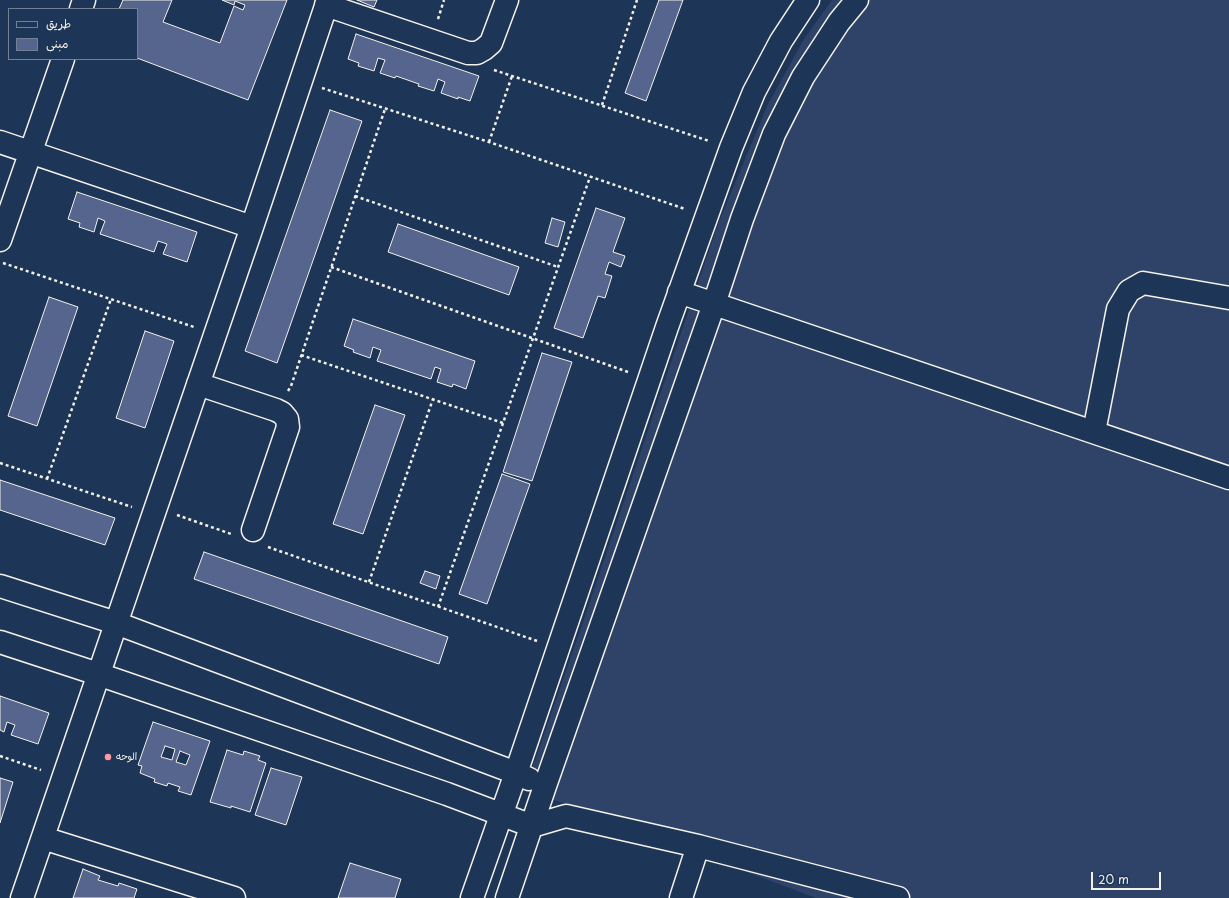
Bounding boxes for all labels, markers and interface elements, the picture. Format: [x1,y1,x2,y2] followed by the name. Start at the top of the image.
[8,8,138,60] legend
[46,14,71,32] text: طريق
[46,34,69,52] text: مبنى
[116,751,137,763] place label: الوحه
[103,752,113,762] marker: الوحه
[1093,864,1163,890] scale bar
[1098,870,1129,888] text: 20 m

